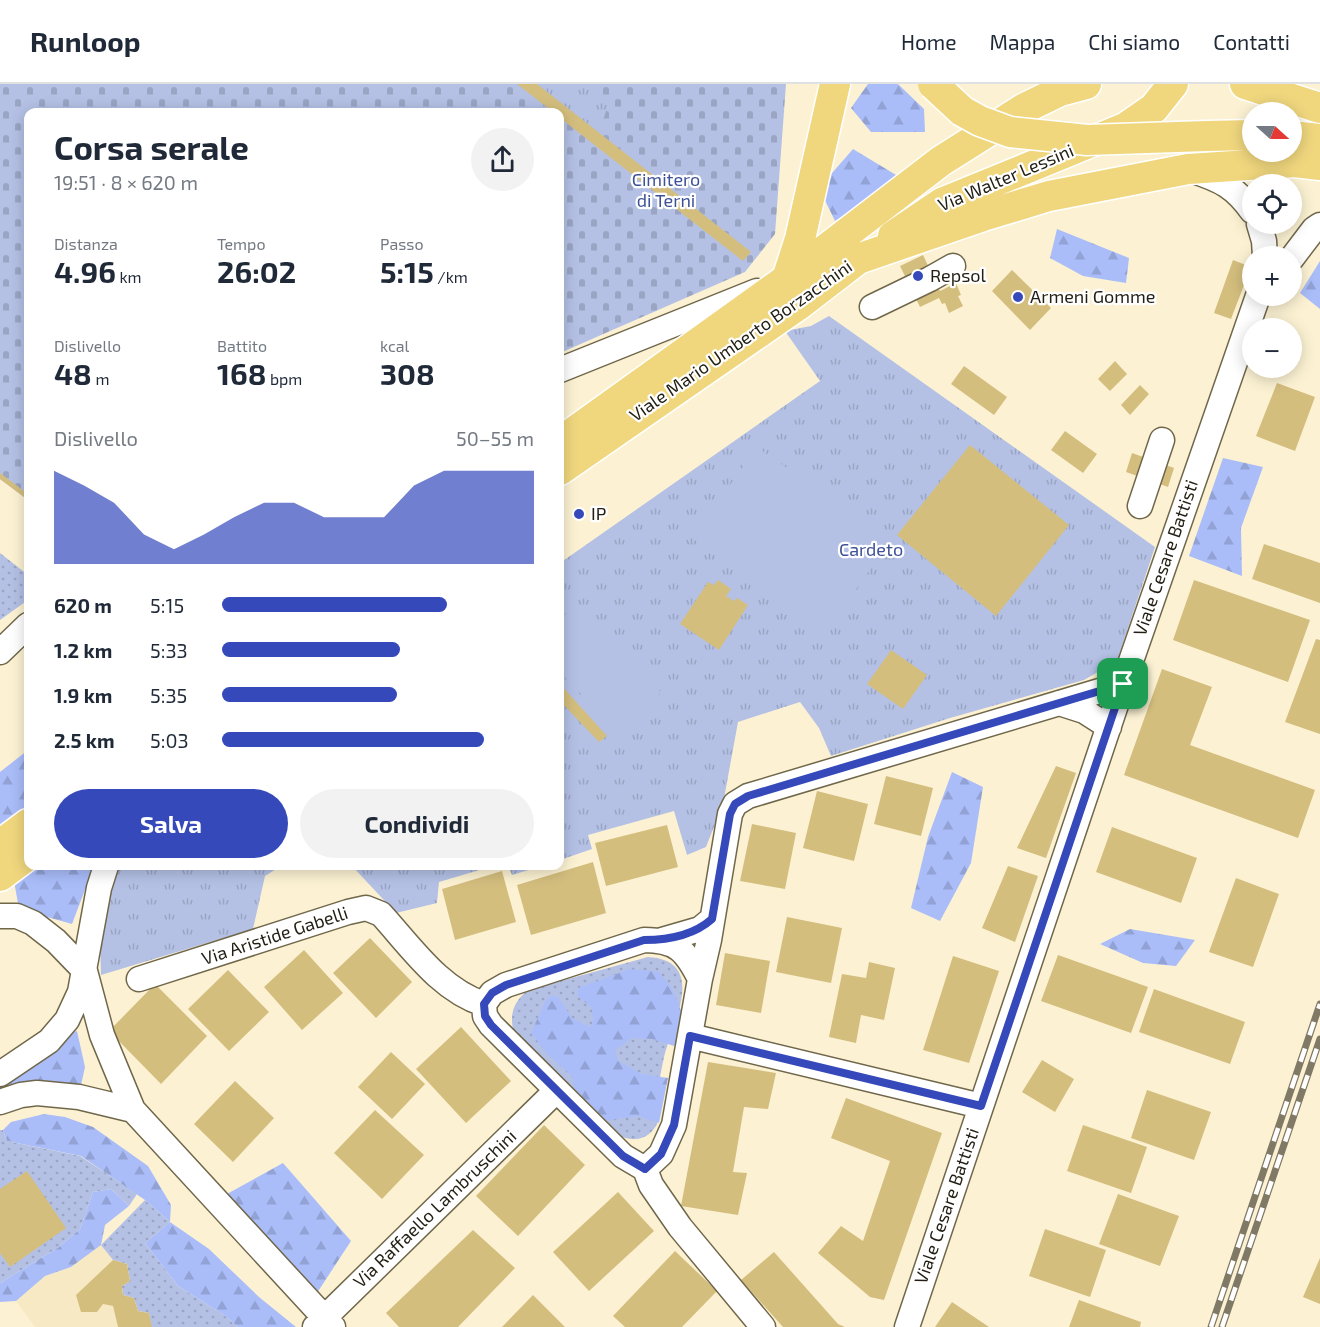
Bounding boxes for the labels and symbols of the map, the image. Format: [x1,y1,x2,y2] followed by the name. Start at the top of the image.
[1242,102,1302,162] north arrow
[935,139,1077,216] street label: Via Walter Lessini
[632,168,700,211] park label: Cimitero di Terni
[625,255,856,426] street label: Viale Mario Umberto Borzacchini
[930,264,987,286] place label: Repsol
[911,269,925,283] marker: Repsol
[1030,285,1156,307] place label: Armeni Gomme
[1011,290,1025,304] marker: Armeni Gomme
[1128,477,1202,639] street label: Viale Cesare Battisti
[591,502,606,524] place label: IP
[572,507,586,521] marker: IP
[839,538,903,560] park label: Cardeto
[1097,658,1148,709] pin
[199,901,351,969] street label: Via Aristide Gabelli
[348,1125,520,1292] street label: Via Raffaello Lambruschini
[909,1125,983,1287] street label: Viale Cesare Battisti

